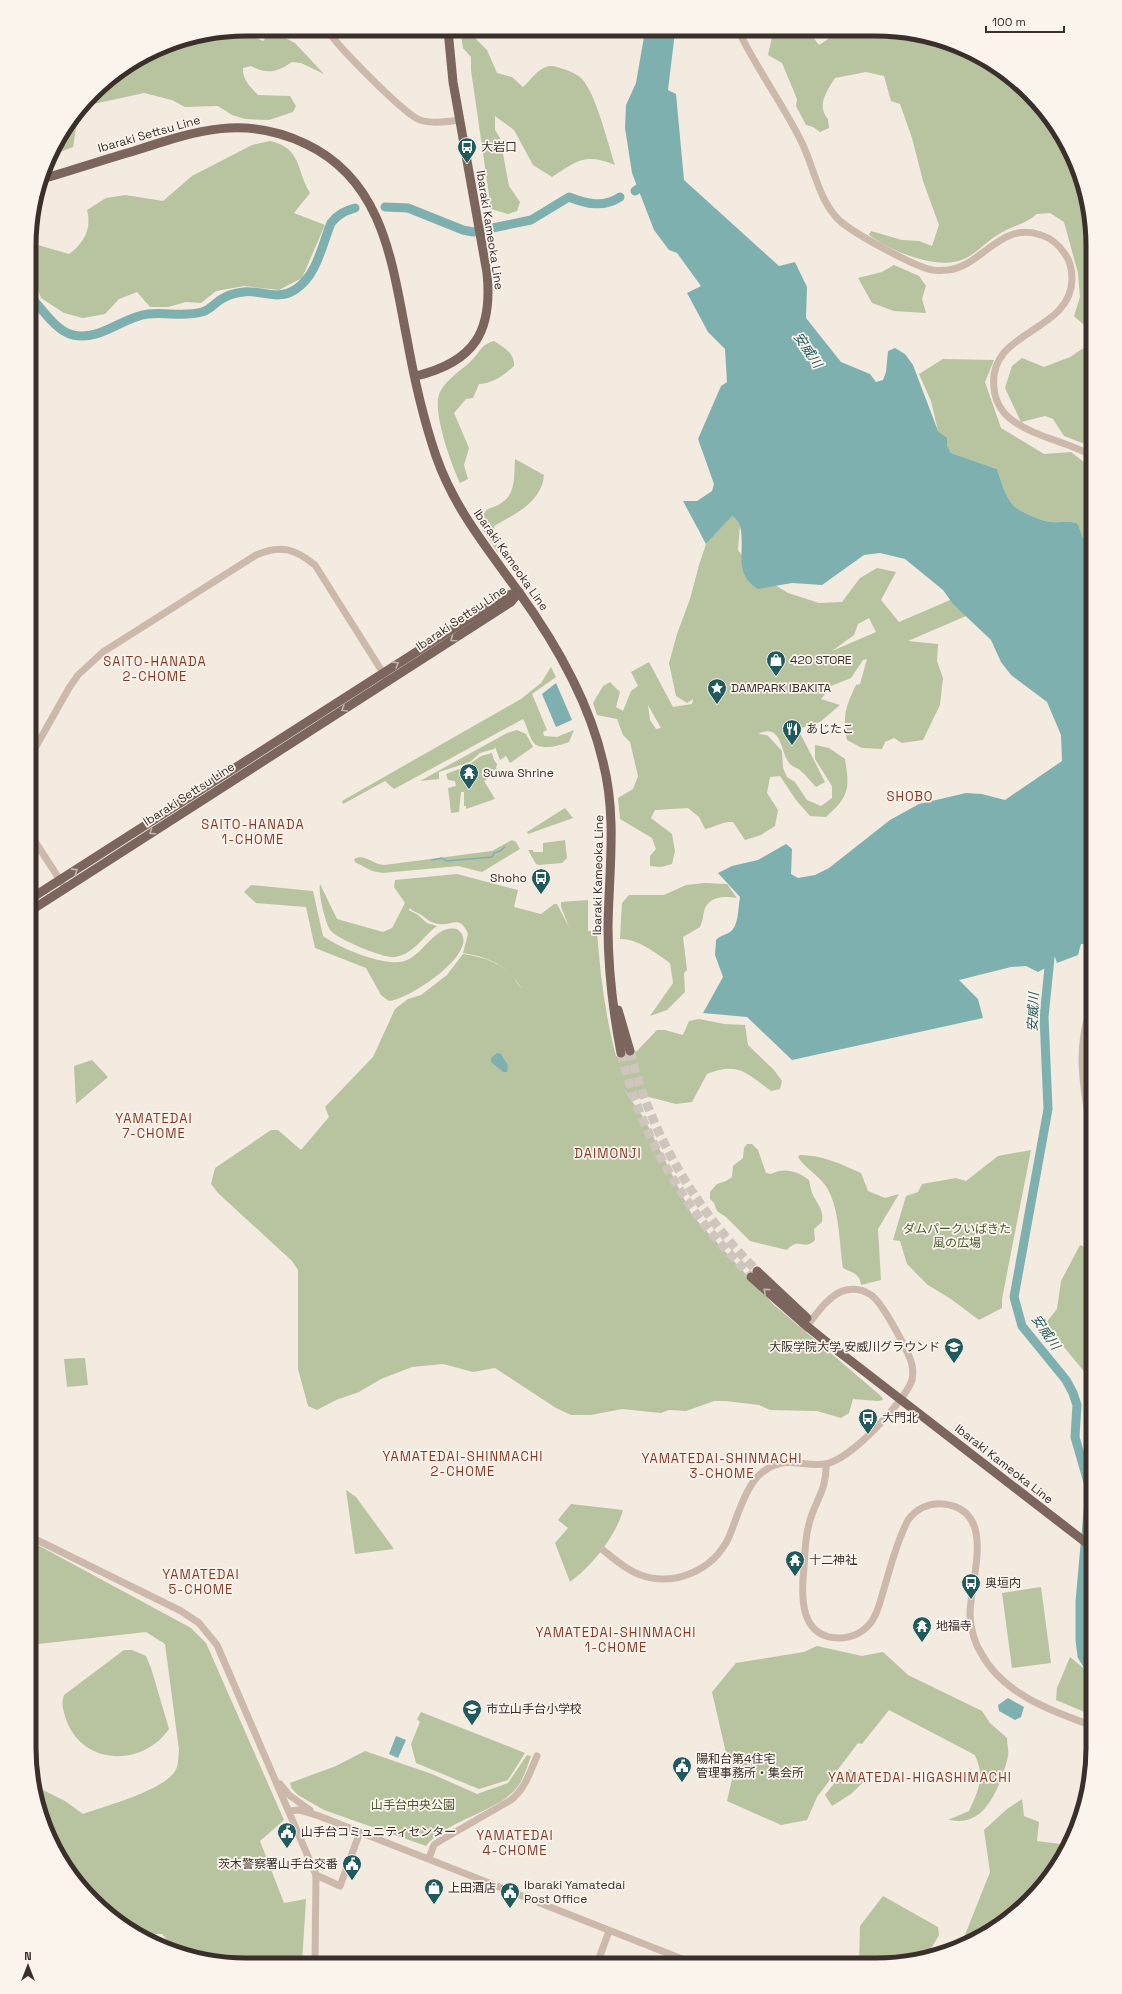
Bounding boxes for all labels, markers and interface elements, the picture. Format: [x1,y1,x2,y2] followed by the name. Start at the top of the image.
[986,8,1064,34] scale bar
[992,14,1026,30] text: 100 m
[96,112,202,156] street label: Ibaraki Settsu Line
[456,136,478,164] bus stop icon: 大岩口
[481,139,517,155] place label: 大岩口
[473,169,507,291] street label: Ibaraki Kameoka Line
[790,329,827,373] water label: 安威川
[470,506,552,614] street label: Ibaraki Kameoka Line
[413,582,509,654] street label: Ibaraki Settsu Line
[450,634,457,642] one-way arrow
[765,649,787,677] shop icon: 420 STORE
[790,652,852,668] place label: 420 STORE
[103,653,207,685] district label: SAITO-HANADA 2-CHOME
[392,661,399,669] one-way arrow
[706,677,728,705] place icon: DAMPARK IBAKITA
[731,680,832,696] place label: DAMPARK IBAKITA
[341,705,348,712] one-way arrow
[781,718,803,746] restaurant icon: あじたこ
[806,721,854,737] place label: あじたこ
[140,758,238,830] street label: Ibaraki Settsu Line
[458,762,480,790] temple icon: Suwa Shrine
[483,765,554,781] place label: Suwa Shrine
[886,788,934,805] district label: SHOBO
[589,815,607,935] street label: Ibaraki Kameoka Line
[201,816,305,848] district label: SAITO-HANADA 1-CHOME
[149,827,156,835] one-way arrow
[530,867,552,895] bus stop icon: Shoho
[71,868,78,875] one-way arrow
[490,870,527,886] place label: Shoho
[1024,990,1042,1032] water label: 安威川
[115,1110,193,1142] district label: YAMATEDAI 7-CHOME
[574,1145,642,1162] district label: DAIMONJI
[903,1221,1011,1251] park label: ダムパークいばきた 風の広場
[764,1288,771,1295] one-way arrow
[1028,1311,1065,1354] water label: 安威川
[943,1336,965,1364] school or university icon: 大阪学院大学 安威川グラウンド
[769,1339,940,1355] place label: 大阪学院大学 安威川グラウンド
[857,1407,879,1435] bus stop icon: 大門北
[882,1410,918,1426] place label: 大門北
[952,1421,1056,1507] street label: Ibaraki Kameoka Line
[383,1448,543,1480] district label: YAMATEDAI-SHINMACHI 2-CHOME
[642,1450,802,1482] district label: YAMATEDAI-SHINMACHI 3-CHOME
[784,1549,806,1577] temple icon: 十二神社
[809,1552,857,1568] place label: 十二神社
[162,1566,240,1598] district label: YAMATEDAI 5-CHOME
[960,1572,982,1600] bus stop icon: 奥垣内
[985,1575,1021,1591] place label: 奥垣内
[911,1615,933,1643] temple icon: 地福寺
[936,1618,972,1634] place label: 地福寺
[536,1624,696,1656] district label: YAMATEDAI-SHINMACHI 1-CHOME
[461,1698,483,1726] school or university icon: 市立山手台小学校
[486,1701,582,1717] place label: 市立山手台小学校
[696,1751,804,1781] place label: 陽和台第4住宅 管理事務所・集会所
[671,1755,693,1783] public building icon: 陽和台第4住宅 管理事務所・集会所
[828,1769,1012,1786] district label: YAMATEDAI-HIGASHIMACHI
[371,1797,455,1813] park label: 山手台中央公園
[276,1821,298,1849] public building icon: 山手台コミュニティセンター
[301,1824,456,1840] place label: 山手台コミュニティセンター
[476,1827,554,1859] district label: YAMATEDAI 4-CHOME
[341,1853,363,1881] public building icon: 茨木警察署山手台交番
[218,1856,338,1872] place label: 茨木警察署山手台交番
[423,1877,445,1905] shop icon: 上田酒店
[524,1877,625,1907] place label: Ibaraki Yamatedai Post Office
[448,1880,496,1896] place label: 上田酒店
[499,1881,521,1909] public building icon: Ibaraki Yamatedai Post Office
[8,1946,48,1986] north arrow
[24,1949,32,1963] text: N

